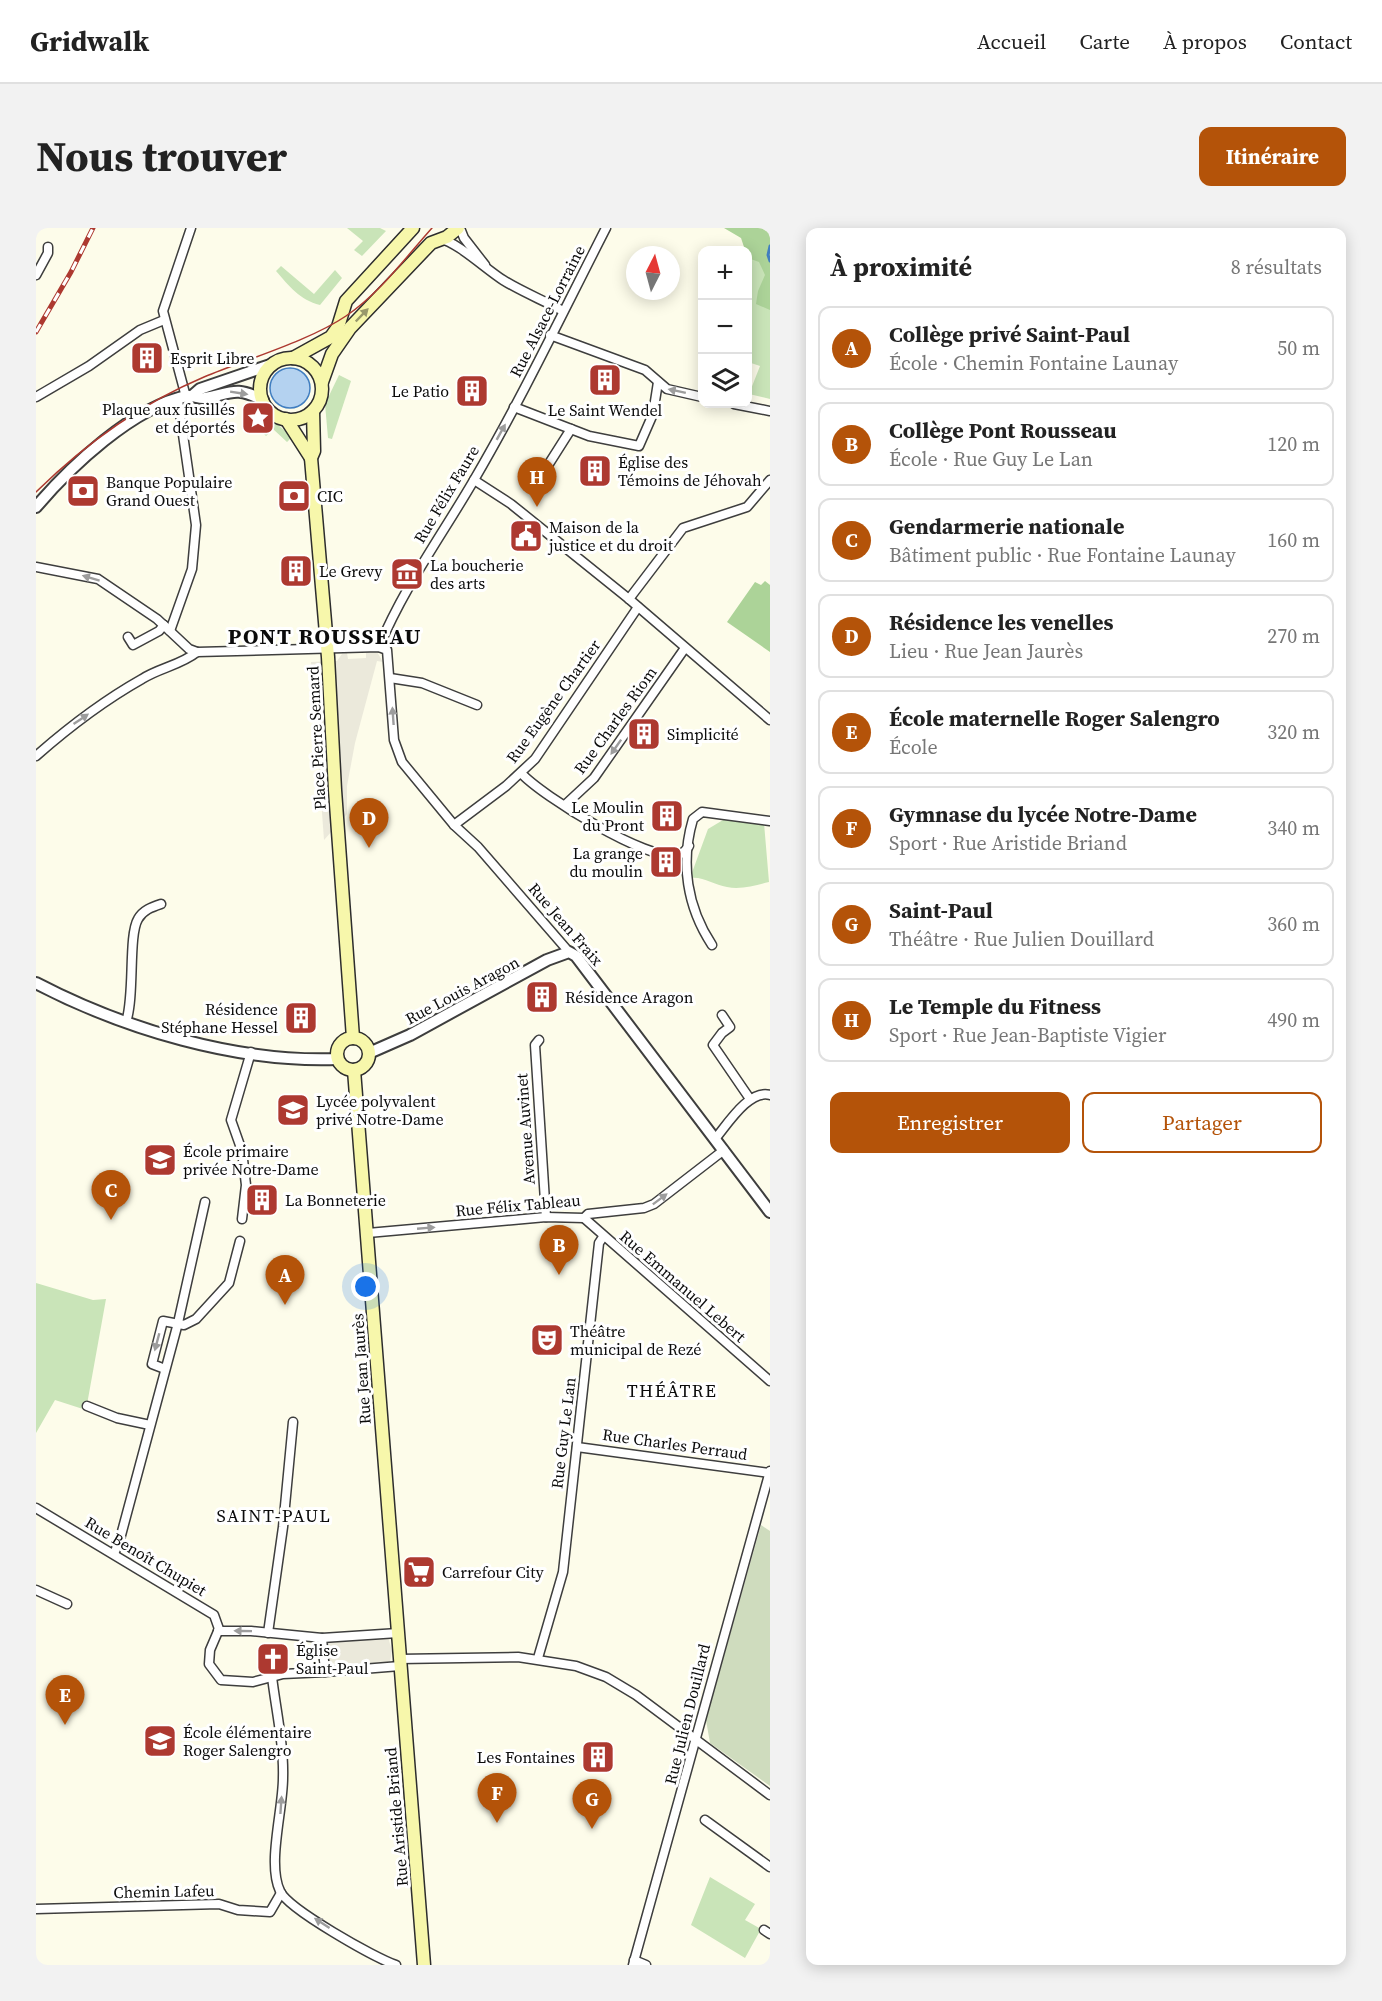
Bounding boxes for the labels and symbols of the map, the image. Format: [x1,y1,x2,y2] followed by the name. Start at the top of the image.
[504,241,590,381] street label: Rue Alsace-Lorraine
[626,246,680,300] north arrow
[355,308,368,323] one-way arrow
[129,340,165,376] building icon: Esprit Libre
[170,347,255,369] place label: Esprit Libre
[587,362,623,398] building icon: Le Saint Wendel
[454,373,490,409] building icon: Le Patio
[391,380,449,402] place label: Le Patio
[668,386,687,396] one-way arrow
[230,388,249,397] one-way arrow
[102,398,235,438] place label: Plaque aux fusillés et déportés
[548,399,663,421] place label: Le Saint Wendel
[240,400,276,436] place icon: Plaque aux fusillés et déportés
[495,423,505,440] one-way arrow
[408,441,484,547] street label: Rue Félix Faure
[618,451,762,491] place label: Église des Témoins de Jéhovah
[577,453,613,489] building icon: Église des Témoins de Jéhovah
[518,458,556,507] pin: H
[106,471,232,511] place label: Banque Populaire Grand Ouest
[65,473,101,509] bank icon: Banque Populaire Grand Ouest
[276,478,312,514] bank icon: CIC
[317,485,343,507] place label: CIC
[547,516,674,556] place label: Maison de la justice et du droit
[508,518,544,554] public building icon: Maison de la justice et du droit
[278,553,314,589] building icon: Le Grevy
[430,554,524,594] place label: La boucherie des arts
[389,556,425,592] museum icon: La boucherie des arts
[319,560,383,582] place label: Le Grevy
[82,573,100,582] one-way arrow
[228,621,422,651] district label: PONT ROUSSEAU
[501,635,605,767] street label: Rue Eugène Chartier
[569,662,661,778] street label: Rue Charles Riom
[301,665,331,811] street label: Place Pierre Semard
[388,707,397,726] one-way arrow
[72,713,89,724] one-way arrow
[626,716,662,752] building icon: Simplicité
[667,723,739,745] place label: Simplicité
[610,739,622,755] one-way arrow
[571,796,645,836] place label: Le Moulin du Pront
[350,798,388,848] pin: D
[649,798,685,834] building icon: Le Moulin du Pront
[569,842,643,882] place label: La grange du moulin
[648,844,684,880] building icon: La grange du moulin
[524,878,609,971] street label: Rue Jean Fraix
[401,951,523,1029] street label: Rue Louis Aragon
[524,979,560,1015] building icon: Résidence Aragon
[565,986,694,1008] place label: Résidence Aragon
[161,998,278,1038] place label: Résidence Stéphane Hessel
[283,1000,319,1036] building icon: Résidence Stéphane Hessel
[510,1072,540,1185] street label: Avenue Auvinet
[316,1090,444,1130] place label: Lycée polyvalent privé Notre-Dame
[275,1092,311,1128] school or university icon: Lycée polyvalent privé Notre-Dame
[183,1140,319,1180] place label: École primaire privée Notre-Dame
[142,1142,178,1178] school or university icon: École primaire privée Notre-Dame
[92,1170,130,1220] pin: C
[244,1182,280,1218] building icon: La Bonneterie
[285,1189,386,1211] place label: La Bonneterie
[454,1189,582,1221] street label: Rue Félix Tableau
[651,1193,667,1205] one-way arrow
[417,1223,436,1233] one-way arrow
[615,1225,751,1347] street label: Rue Emmanuel Lebert
[540,1226,578,1275] pin: B
[266,1256,304,1305] pin: A
[351,1272,380,1301] your location
[346,1313,376,1425] street label: Rue Jean Jaurès
[570,1320,701,1360] place label: Théâtre municipal de Rezé
[529,1322,565,1358] theatre icon: Théâtre municipal de Rezé
[152,1333,161,1351] one-way arrow
[545,1376,581,1490] street label: Rue Guy Le Lan
[627,1378,717,1403] district label: THÉÂTRE
[601,1423,749,1465] street label: Rue Charles Perraud
[217,1503,331,1528] district label: SAINT-PAUL
[81,1511,211,1601] street label: Rue Benoît Chupiet
[401,1554,437,1590] supermarket icon: Carrefour City
[442,1561,544,1583] place label: Carrefour City
[234,1626,253,1635] one-way arrow
[296,1639,369,1679] place label: Église Saint-Paul
[255,1641,291,1677] church icon: Église Saint-Paul
[659,1641,715,1787] street label: Rue Julien Douillard
[45,1676,84,1725] pin: E
[183,1721,312,1761] place label: École élémentaire Roger Salengro
[142,1723,178,1759] school or university icon: École élémentaire Roger Salengro
[580,1739,616,1775] building icon: Les Fontaines
[379,1746,413,1888] street label: Rue Aristide Briand
[477,1746,575,1768] place label: Les Fontaines
[478,1774,516,1823] pin: F
[572,1780,612,1829] pin: G
[277,1796,286,1815] one-way arrow
[113,1879,215,1903] street label: Chemin Lafeu
[314,1918,330,1929] one-way arrow

